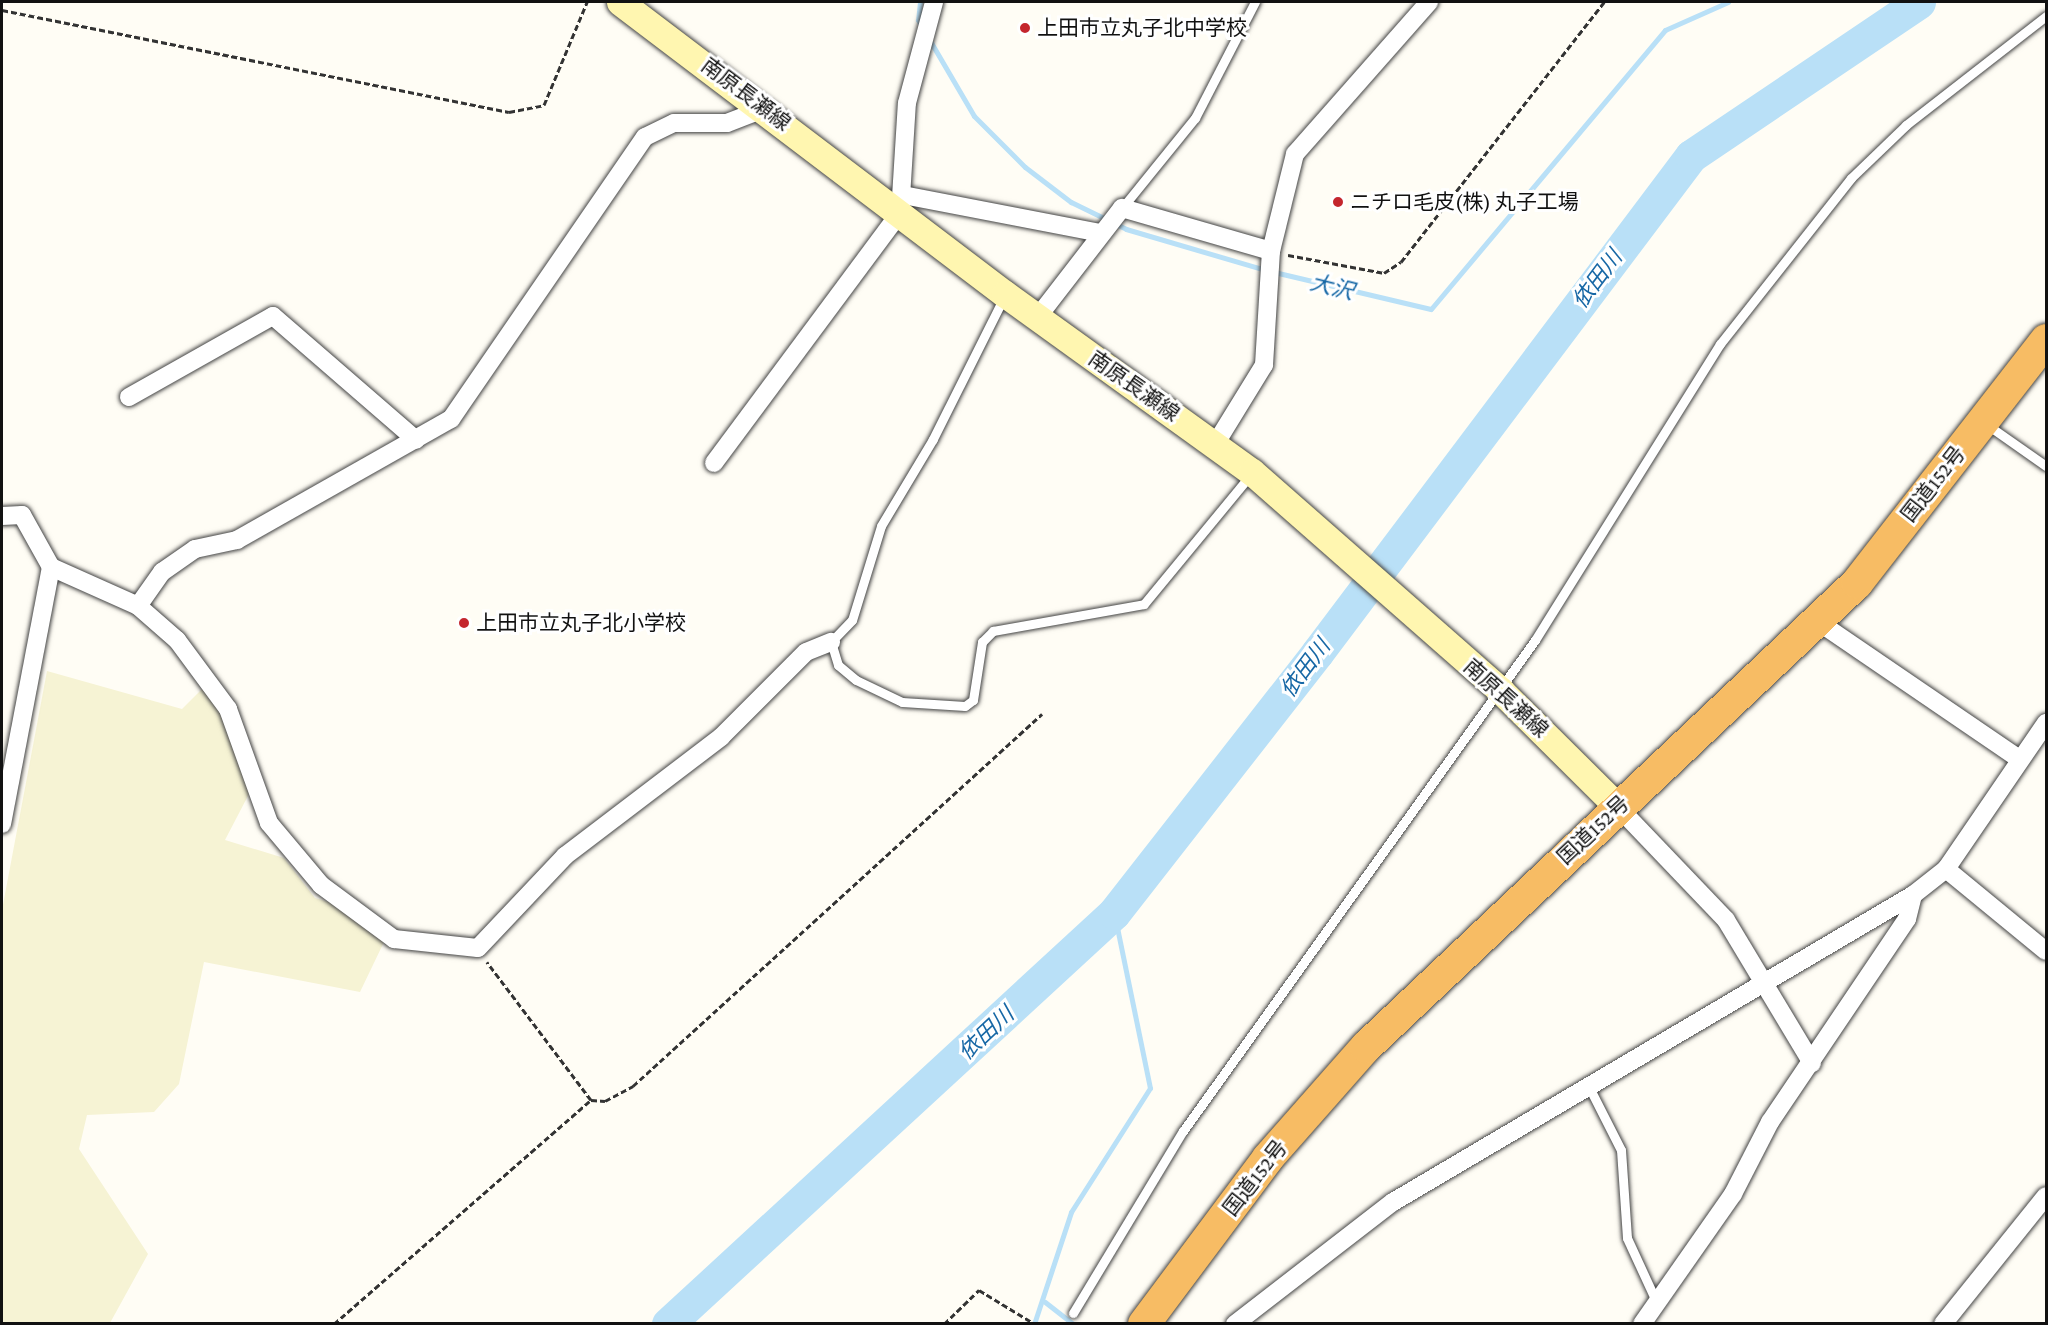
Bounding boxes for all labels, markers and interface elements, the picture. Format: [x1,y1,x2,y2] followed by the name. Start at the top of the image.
[1037,15,1247,41] place label: 上田市立丸子北中学校
[1018,21,1032,35] marker: 上田市立丸子北中学校
[696,52,796,136] street label: 南原長瀬線
[1350,189,1579,215] place label: ニチロ毛皮(株) 丸子工場
[1331,195,1345,209] marker: ニチロ毛皮(株) 丸子工場
[1567,245,1627,313] water label: 依田川
[1307,269,1357,305] water label: 大沢
[1084,346,1184,426] street label: 南原長瀬線
[1896,441,1970,527] street label: 国道152号
[476,610,686,636] place label: 上田市立丸子北小学校
[457,616,471,630] marker: 上田市立丸子北小学校
[1275,634,1335,702] water label: 依田川
[1459,654,1553,742] street label: 南原長瀬線
[1552,790,1634,870] street label: 国道152号
[953,1001,1019,1065] water label: 依田川
[1218,1135,1292,1221] street label: 国道152号

